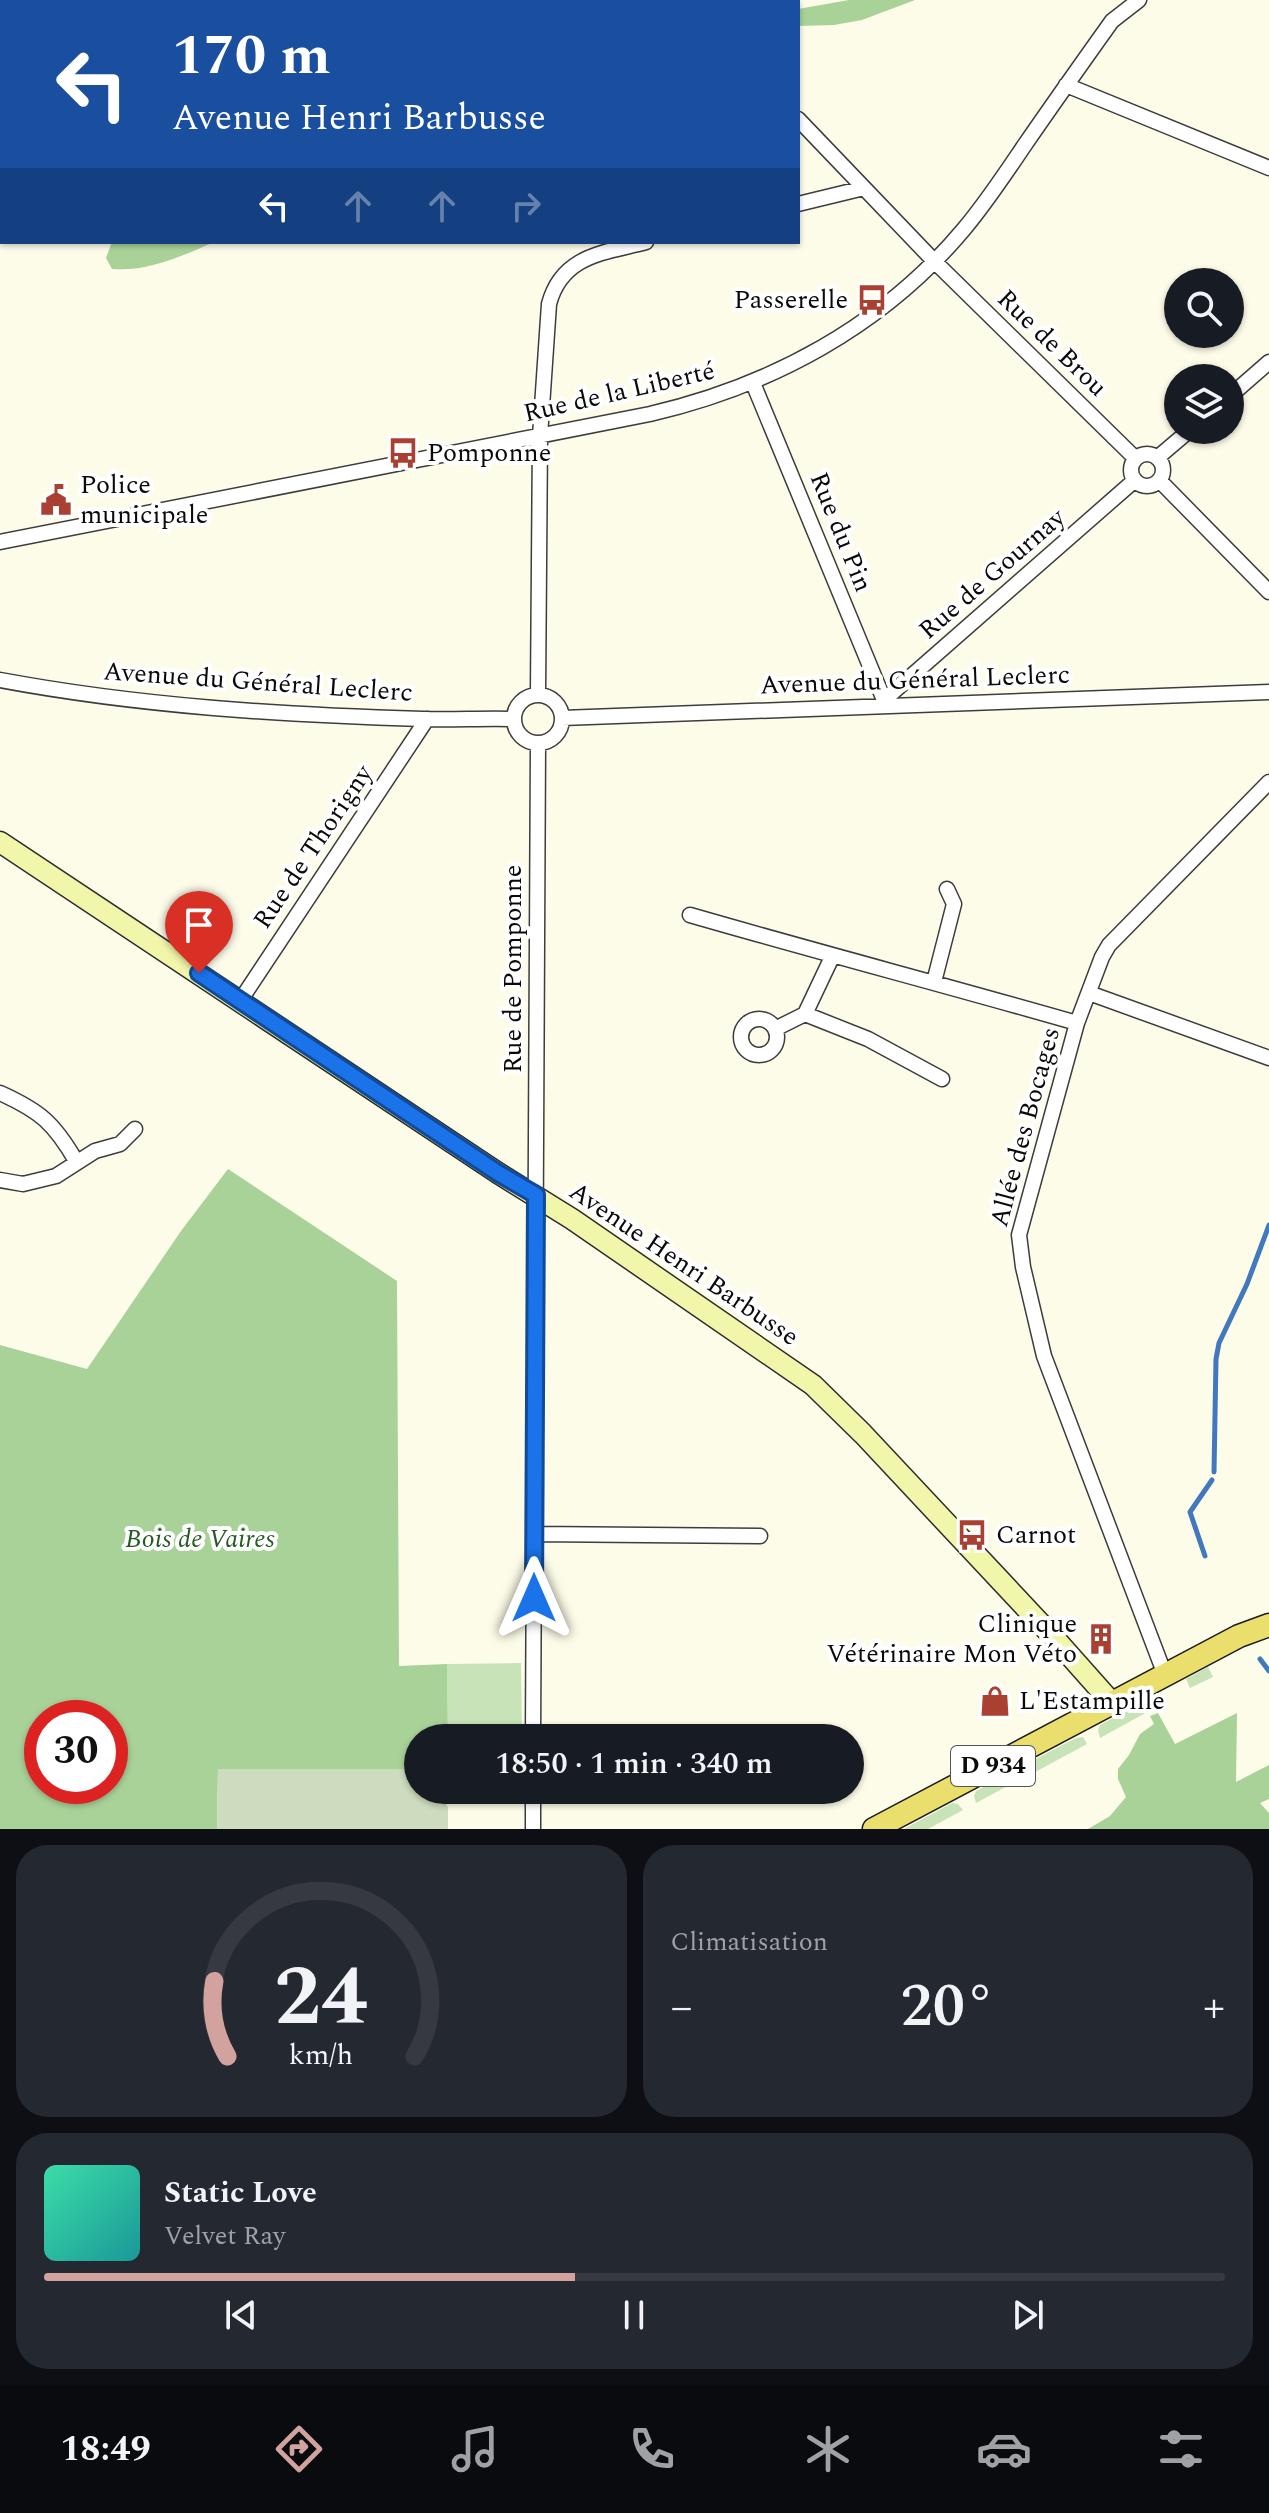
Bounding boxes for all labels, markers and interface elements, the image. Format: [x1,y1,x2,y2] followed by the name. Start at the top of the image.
[172,14,331,99] text: 170 m
[40,32,144,136] icon: left
[172,91,546,146] text: Avenue Henri Barbusse
[252,184,296,228] icon: left
[336,184,380,228] icon: ahead
[420,184,464,228] icon: ahead
[504,184,548,228] icon: right
[1164,268,1244,444] map controls
[1164,268,1244,348] button: search
[734,280,848,320] place label: Passerelle
[988,280,1116,406] street label: Rue de Brou
[855,283,889,317] bus stop icon: Passerelle
[519,351,719,433] street label: Rue de la Liberté
[1164,364,1244,444] button: layers
[427,433,551,473] place label: Pomponne
[386,436,420,470] bus stop icon: Pomponne
[80,465,208,535] place label: Police municipale
[799,466,883,598] street label: Rue du Pin
[39,483,73,517] public building icon: Police municipale
[910,498,1075,649] street label: Rue de Gournay
[102,651,414,713] street label: Avenue du Général Leclerc
[759,655,1071,705] street label: Avenue du Général Leclerc
[243,755,384,937] street label: Rue de Thorigny
[493,865,533,1073] street label: Rue de Pomponne
[165,891,233,973] pin
[177,903,221,947] icon: arrive
[979,1023,1071,1231] street label: Allée des Bocages
[561,1172,807,1356] street label: Avenue Henri Barbusse
[996,1515,1076,1555] place label: Carnot
[955,1518,989,1552] bus stop icon: Carnot
[125,1519,275,1559] park label: Bois de Vaires
[492,1556,576,1640] position arrow
[827,1604,1077,1674] place label: Clinique Vétérinaire Mon Véto
[1084,1622,1118,1656] building icon: Clinique Vétérinaire Mon Véto
[1019,1681,1165,1721] place label: L'Estampille
[978,1684,1012,1718] shop icon: L'Estampille
[24,1700,128,1804] speed limit sign: 30
[495,1741,773,1787] text: 18:50 · 1 min · 340 m
[951,1746,1035,1786] road number: D 934
[671,1922,828,1962] text: Climatisation
[275,1935,368,2062] text: 24
[901,1961,995,2053] text: 20°
[671,1974,693,2041] text: −
[1203,1974,1225,2041] text: +
[289,2034,353,2077] text: km/h
[164,2170,317,2216] text: Static Love
[164,2216,285,2256] text: Velvet Ray
[219,2293,263,2337] icon: previous
[612,2293,656,2337] icon: pause
[1006,2293,1050,2337] icon: next
[271,2421,327,2477] icon: directions
[447,2421,503,2477] icon: music
[624,2421,680,2477] icon: phone
[800,2421,856,2477] icon: climate
[976,2421,1032,2477] icon: car
[1153,2421,1209,2477] icon: filters
[60,2422,151,2477] text: 18:49

